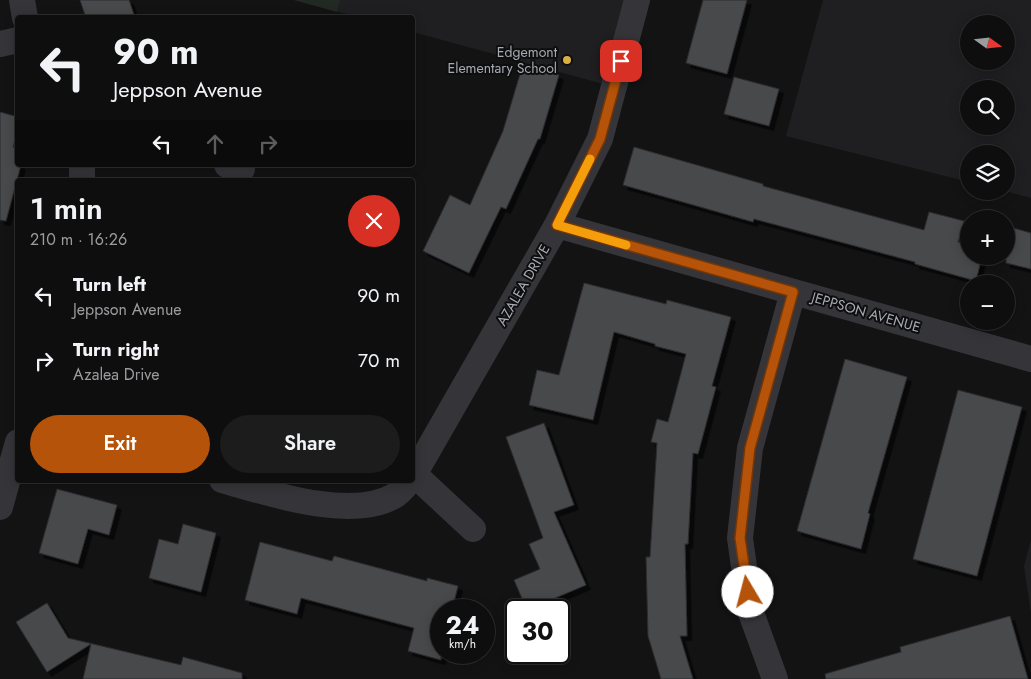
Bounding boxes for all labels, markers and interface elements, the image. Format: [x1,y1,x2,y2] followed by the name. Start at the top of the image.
[960,15,1015,70] north arrow
[960,15,1015,330] map controls
[113,27,199,77] text: 90 m
[30,35,95,100] icon: left
[600,40,642,82] pin
[447,42,558,78] place label: Edgemont Elementary School
[607,47,635,75] icon: arrive
[561,54,573,66] marker: Edgemont Elementary School
[113,73,262,105] text: Jeppson Avenue
[960,80,1015,135] button: search
[148,130,176,158] icon: left
[201,130,229,158] icon: ahead
[254,130,282,158] icon: right
[960,145,1015,200] button: layers
[30,187,103,230] text: 1 min
[348,195,400,247] button: close
[960,210,1015,265] button: +
[30,228,127,251] text: 210 m · 16:26
[492,240,554,330] street label: AZALEA DRIVE
[73,271,146,298] text: Turn left
[960,275,1015,330] button: −
[30,282,58,310] icon: left
[357,282,400,309] text: 90 m
[807,286,923,337] street label: JEPPSON AVENUE
[73,298,182,321] text: Jeppson Avenue
[73,336,159,363] text: Turn right
[30,347,58,375] icon: right
[358,347,400,374] text: 70 m
[73,363,159,386] text: Azalea Drive
[30,415,210,473] button: Exit
[220,415,400,473] button: Share
[721,565,773,617] position arrow
[505,599,570,664] speed limit sign: 30
[446,607,479,643] text: 24
[449,635,476,653] text: km/h

